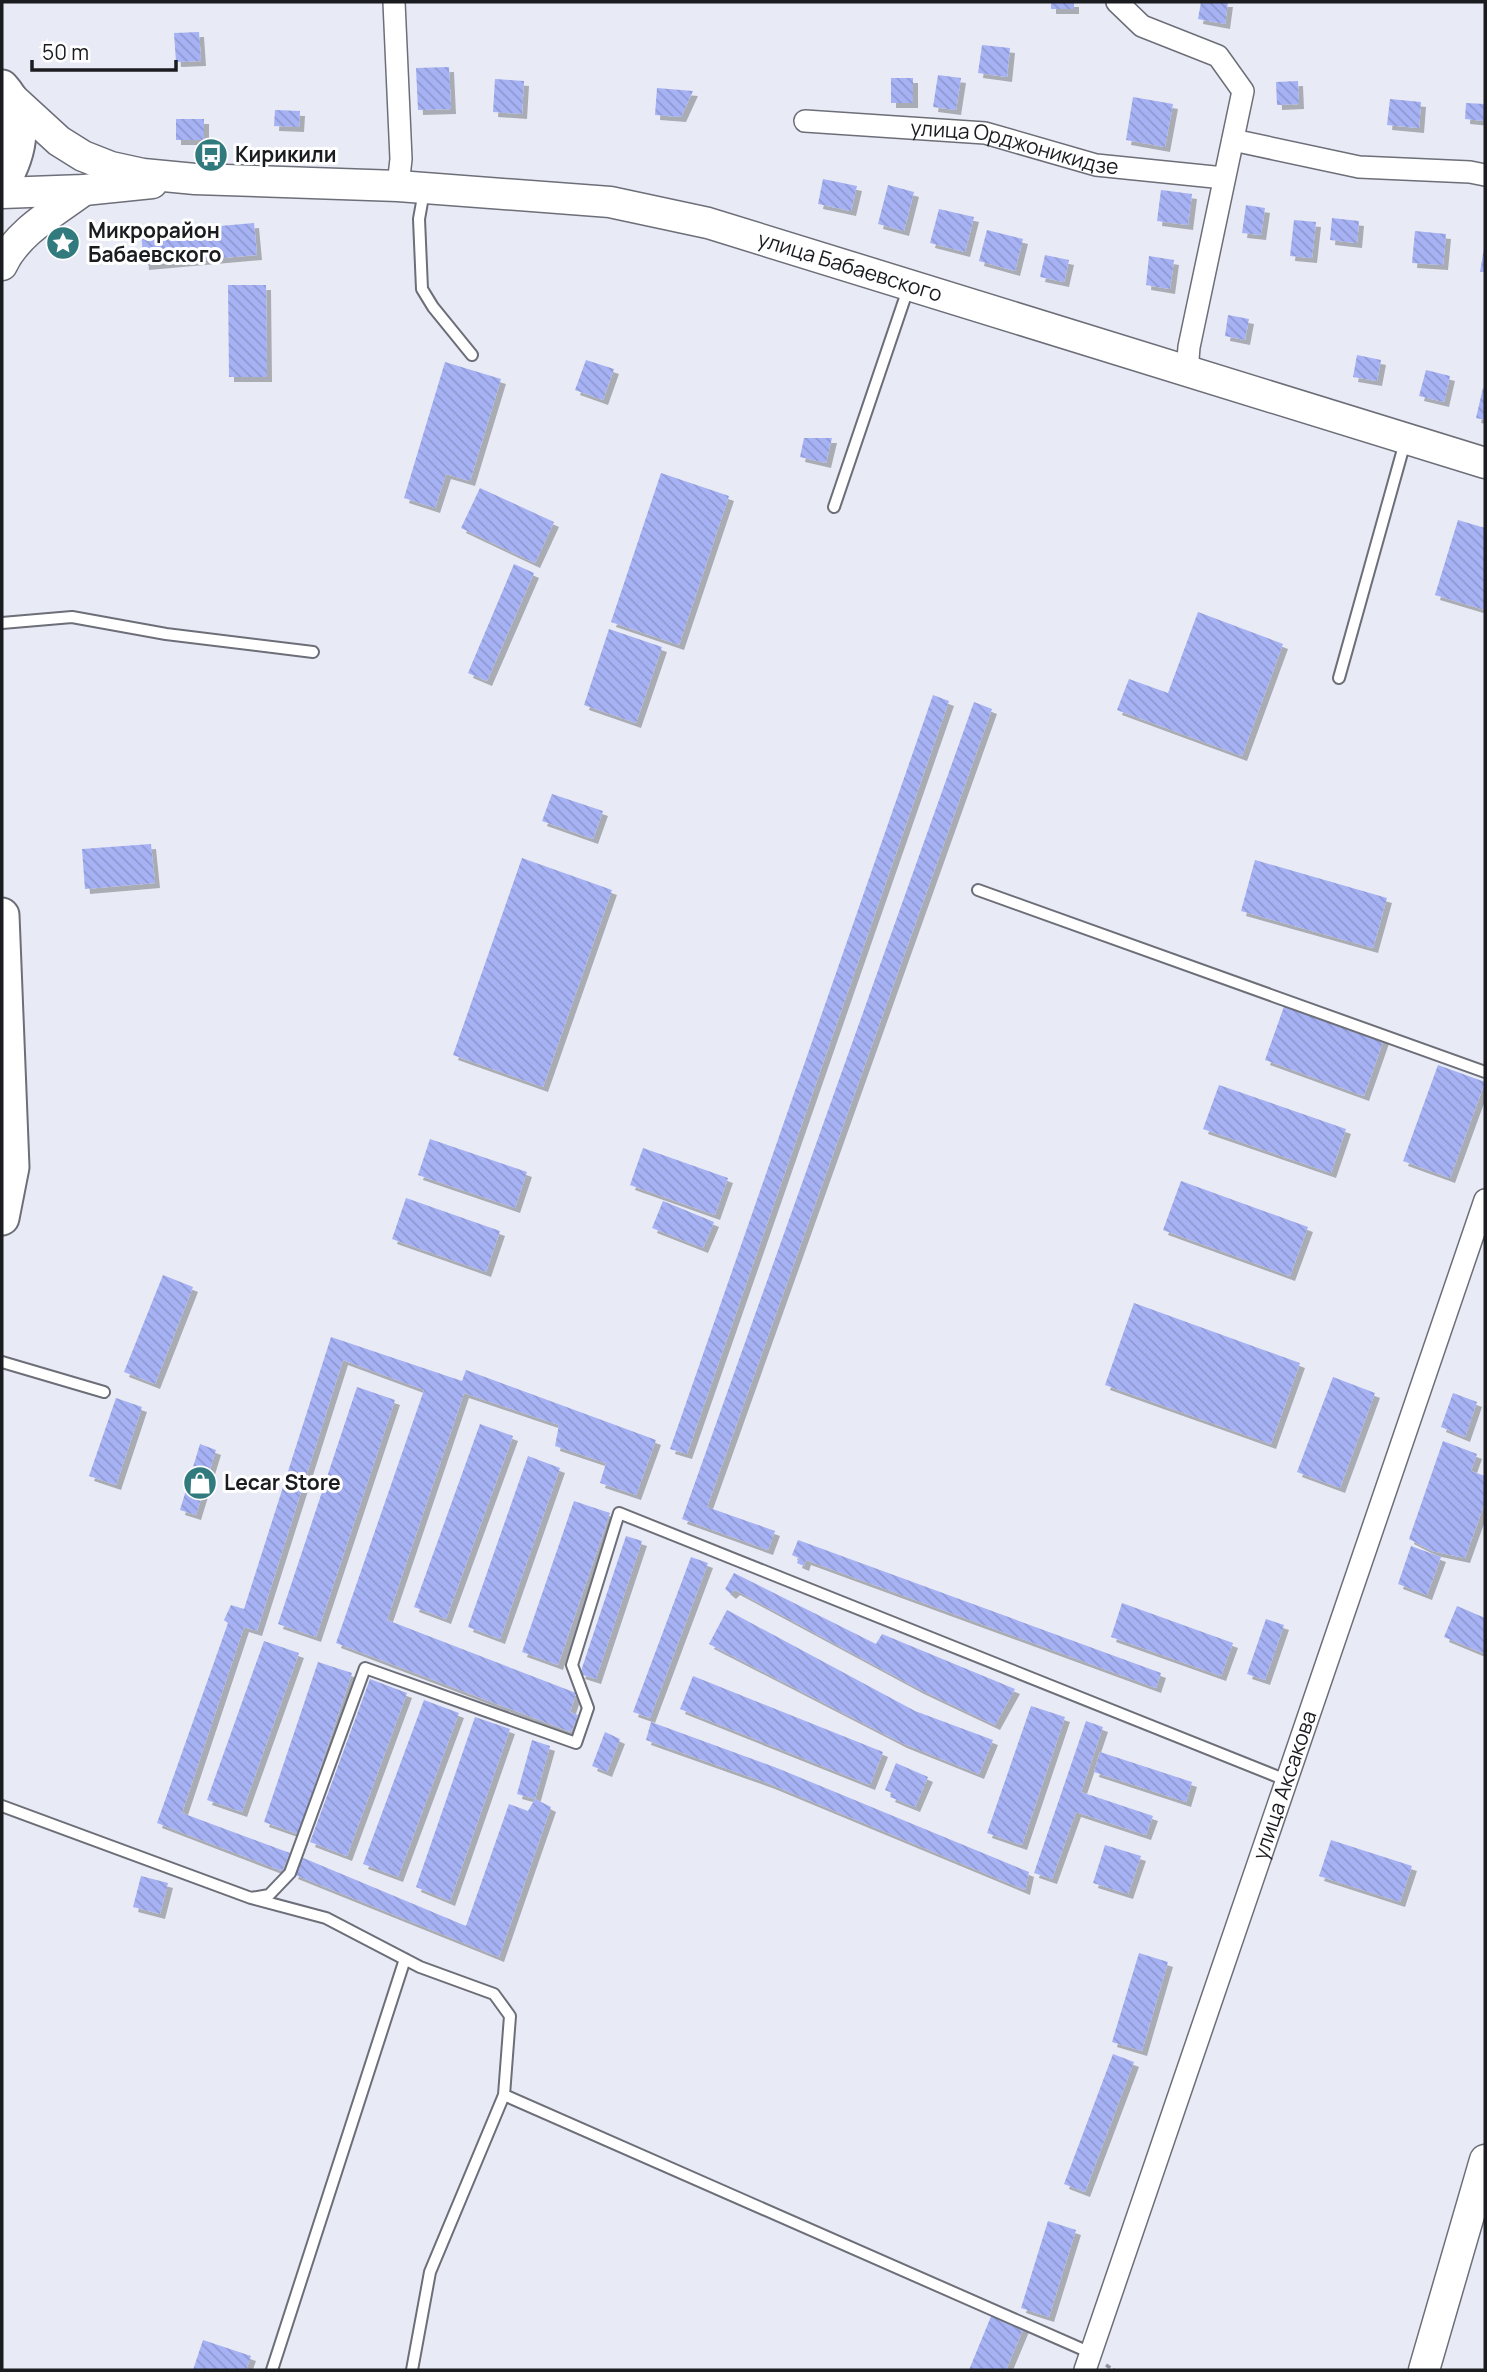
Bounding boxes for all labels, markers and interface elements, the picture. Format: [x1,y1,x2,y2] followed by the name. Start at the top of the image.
[32,28,175,72] scale bar
[42,38,89,66] text: 50 m
[910,113,1120,180] street label: улица Орджоникидзе
[192,136,230,174] bus stop icon: Кирикили
[235,140,337,168] place label: Кирикили
[88,216,222,268] place label: Микрорайон Бабаевского
[44,224,82,262] place icon: Микрорайон Бабаевского
[755,224,946,308] street label: улица Бабаевского
[181,1464,219,1502] shop icon: Lecar Store
[224,1468,341,1496] place label: Lecar Store
[1246,1707,1322,1863] street label: улица Аксакова

